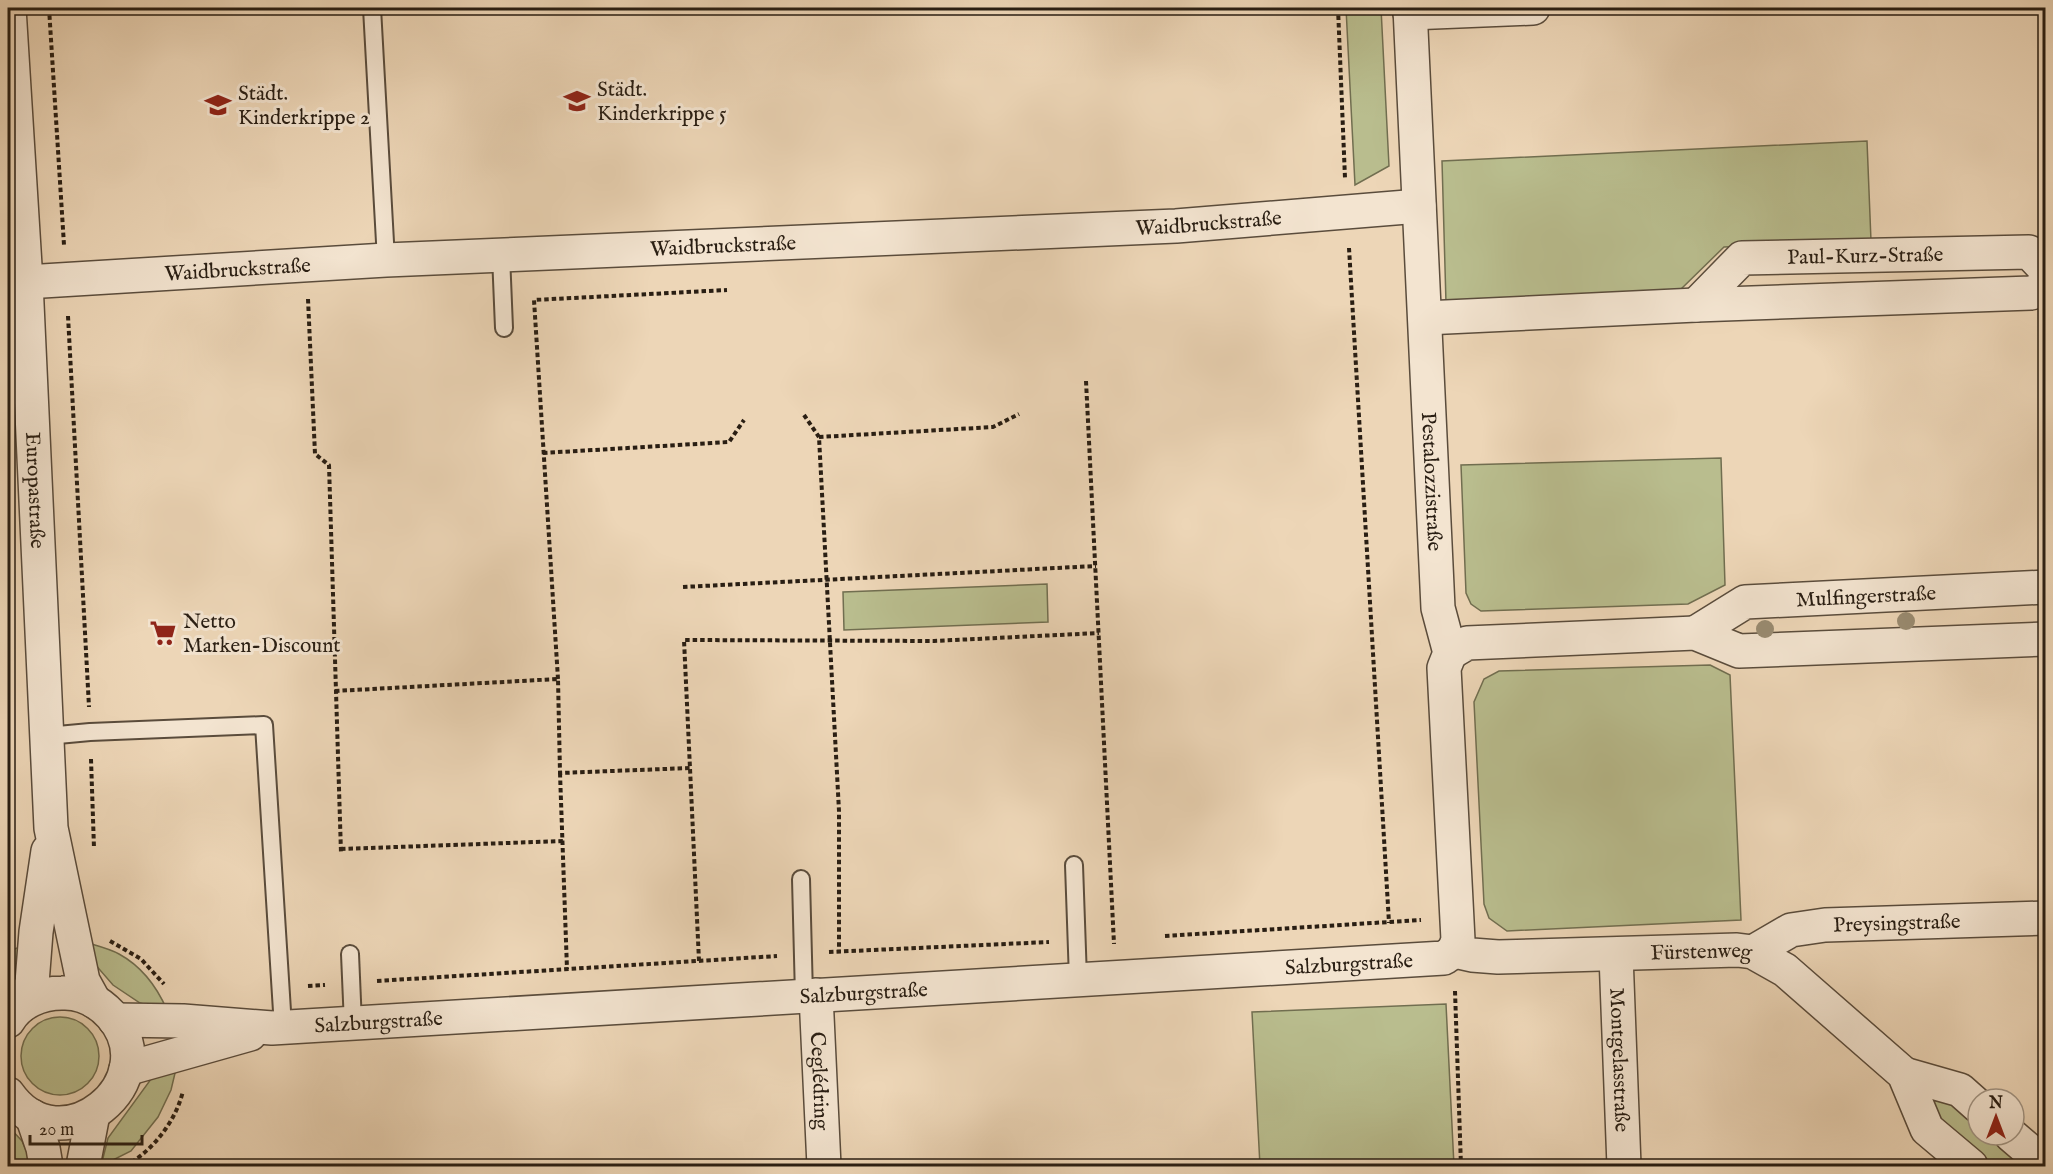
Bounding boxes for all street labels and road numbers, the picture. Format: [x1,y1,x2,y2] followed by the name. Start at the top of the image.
[1135,205,1283,243] street label: Waidbruckstraße
[649,230,797,264] street label: Waidbruckstraße
[1787,242,1944,272] street label: Paul-Kurz-Straße
[164,253,312,289] street label: Waidbruckstraße
[1414,411,1447,552] street label: Pestalozzistraße
[18,431,50,550] street label: Europastraße
[1795,580,1937,614] street label: Mulfingerstraße
[1833,909,1961,940] street label: Preysingstraße
[1650,938,1754,968] street label: Fürstenweg
[1284,948,1414,982] street label: Salzburgstraße
[799,977,929,1011] street label: Salzburgstraße
[1602,987,1635,1133] street label: Montgelasstraße
[314,1006,444,1040] street label: Salzburgstraße
[803,1031,834,1131] street label: Ceglédring

